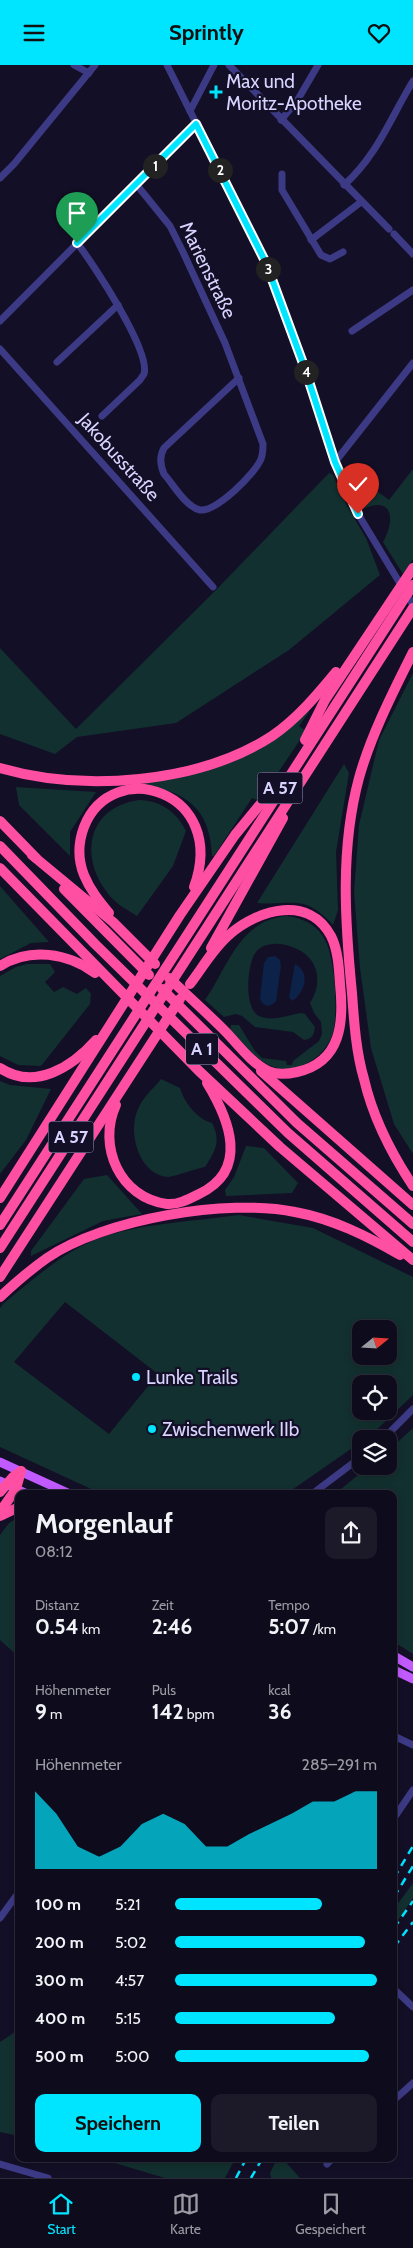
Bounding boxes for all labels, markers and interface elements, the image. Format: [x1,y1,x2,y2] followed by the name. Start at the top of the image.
[20,19,48,47] icon: menu
[169,19,244,46] text: Sprintly
[365,19,393,47] icon: heart
[226,70,362,115] place label: Max und Moritz-Apotheke
[210,86,222,98] marker: Max und Moritz-Apotheke
[142,153,168,179] pin: 1
[153,157,158,175] text: 1
[208,157,232,183] pin: 2
[217,161,224,179] text: 2
[56,192,98,243] pin
[63,199,91,227] icon: arrive
[175,218,241,322] street label: Marienstraße
[256,257,280,281] pin: 3
[265,260,272,278] text: 3
[294,359,318,385] pin: 4
[302,363,311,381] text: 4
[73,407,165,506] street label: Jakobusstraße
[337,463,379,514] pin
[344,470,372,498] icon: check
[258,773,302,803] road number: A 57
[186,1034,218,1065] road number: A 1
[48,1121,94,1153] road number: A 57
[352,1320,398,1365] north arrow
[352,1320,397,1475] map controls
[146,1366,238,1389] place label: Lunke Trails
[130,1371,142,1383] marker: Lunke Trails
[352,1375,397,1420] button: locate
[162,1418,299,1441] place label: Zwischenwerk IIb
[146,1423,158,1435] marker: Zwischenwerk IIb
[352,1430,397,1475] button: layers
[35,1506,173,1540] text: Morgenlauf
[325,1507,377,1559] button: share
[35,1542,73,1561] text: 08:12
[35,1596,80,1614] text: Distanz
[152,1596,174,1614] text: Zeit
[268,1596,310,1614] text: Tempo
[35,1614,79,1639] text: 0.54
[152,1614,192,1639] text: 2:46
[268,1614,310,1639] text: 5:07
[79,1620,100,1638] text: km
[310,1620,336,1638] text: /km
[35,1681,111,1699] text: Höhenmeter
[152,1681,176,1699] text: Puls
[268,1681,291,1699] text: kcal
[35,1699,47,1724] text: 9
[152,1699,184,1724] text: 142
[268,1699,291,1724] text: 36
[47,1705,62,1723] text: m
[184,1705,215,1723] text: bpm
[35,1755,121,1774] text: Höhenmeter
[302,1755,377,1774] text: 285–291 m
[35,1895,81,1914] text: 100 m
[115,1895,141,1914] text: 5:21
[35,1933,84,1952] text: 200 m
[115,1933,147,1952] text: 5:02
[35,1971,84,1990] text: 300 m
[115,1971,144,1990] text: 4:57
[35,2009,85,2028] text: 400 m
[115,2009,141,2028] text: 5:15
[35,2047,84,2066] text: 500 m
[115,2047,149,2066] text: 5:00
[35,2094,201,2152] button: Speichern
[211,2094,377,2152] button: Teilen
[47,2190,76,2238] tab: Start
[170,2190,201,2238] tab: Karte
[295,2190,366,2238] tab: Gespeichert

